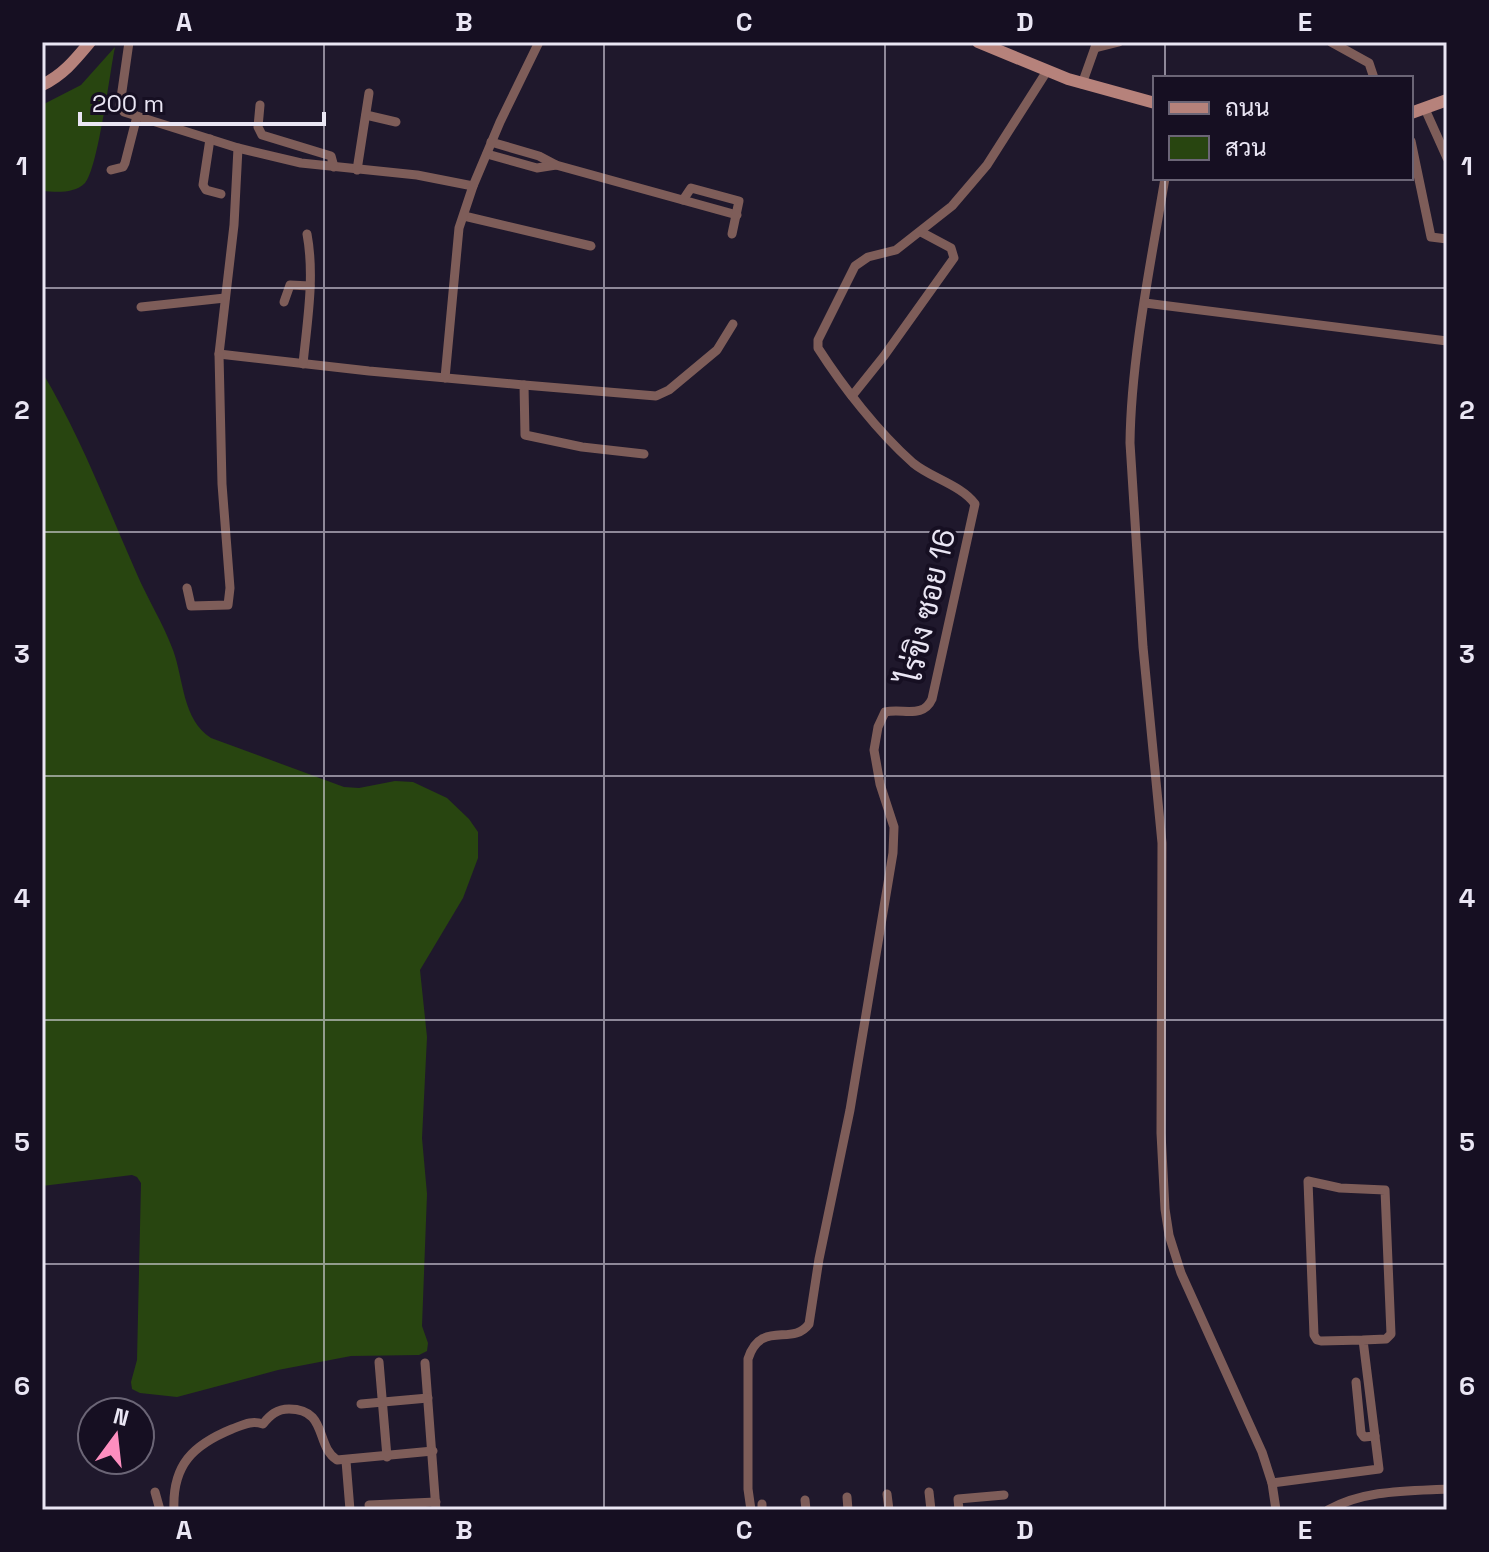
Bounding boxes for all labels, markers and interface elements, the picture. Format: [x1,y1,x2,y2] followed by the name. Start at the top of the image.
[176,5,193,39] text: A
[455,5,473,39] text: B
[736,5,752,39] text: C
[1016,5,1034,39] text: D
[1298,5,1312,39] text: E
[80,76,324,126] scale bar
[1153,76,1413,180] legend
[92,88,164,119] text: 200 m
[1225,92,1270,123] text: ถนน
[1225,132,1267,163] text: สวน
[16,149,28,183] text: 1
[1461,149,1473,183] text: 1
[14,393,30,427] text: 2
[1459,393,1475,427] text: 2
[890,525,964,689] street label: ไร่ขิง ซอย 16
[14,637,30,671] text: 3
[1459,637,1475,671] text: 3
[14,881,30,915] text: 4
[1459,881,1475,915] text: 4
[14,1125,30,1159] text: 5
[1459,1125,1475,1159] text: 5
[14,1369,30,1403] text: 6
[1459,1369,1475,1403] text: 6
[76,1396,156,1476] north arrow
[110,1401,132,1432] text: N
[176,1513,193,1547] text: A
[455,1513,473,1547] text: B
[736,1513,752,1547] text: C
[1016,1513,1034,1547] text: D
[1298,1513,1312,1547] text: E

